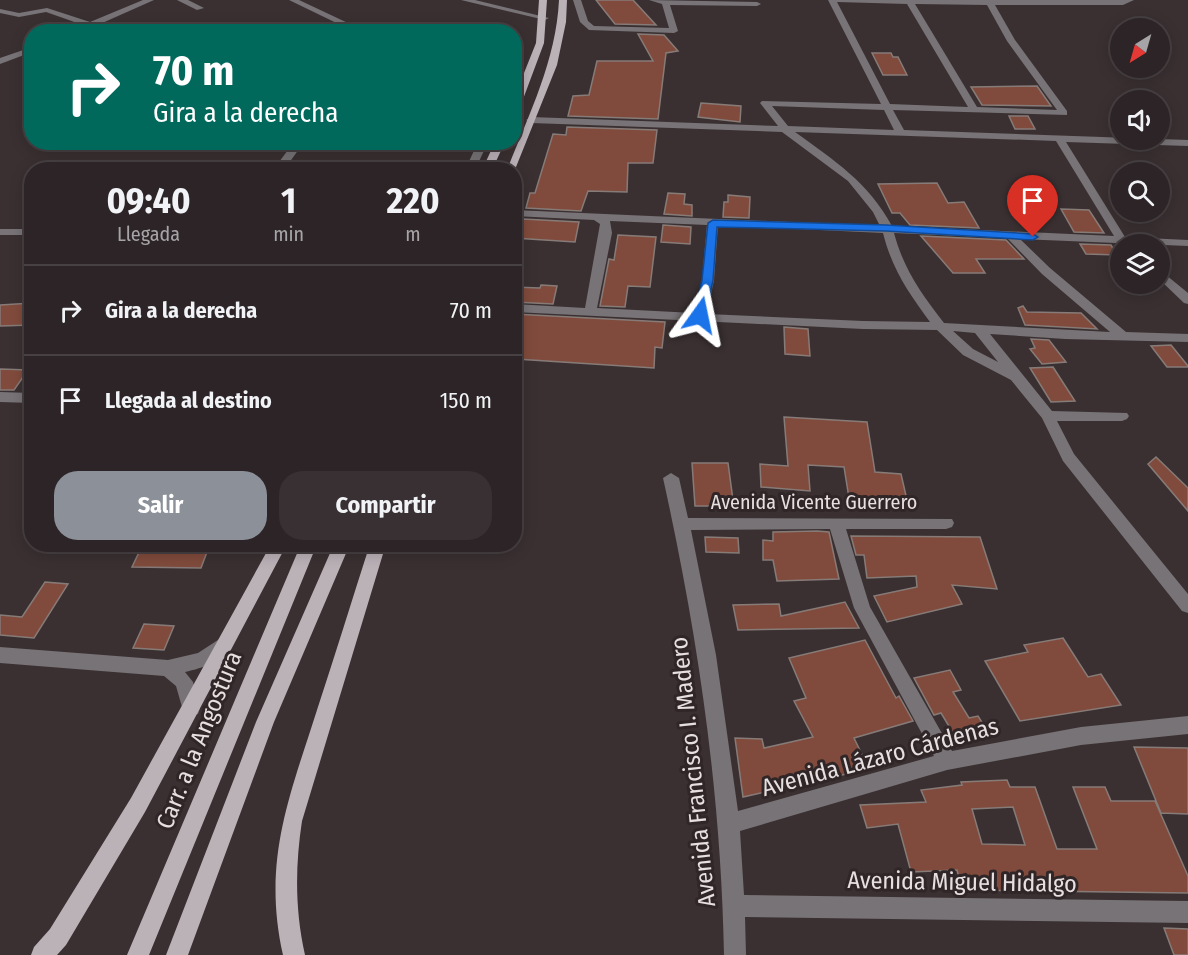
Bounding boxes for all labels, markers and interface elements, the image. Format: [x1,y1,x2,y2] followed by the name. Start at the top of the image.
[1110,18,1170,78] north arrow
[1110,18,1170,294] map controls
[153,46,234,96] text: 70 m
[54,48,132,126] icon: right
[1110,90,1170,150] button: sound
[153,97,338,129] text: Gira a la derecha
[1110,162,1170,222] button: search
[1007,175,1058,237] pin
[106,179,191,223] text: 09:40
[281,179,296,223] text: 1
[387,179,440,223] text: 220
[1016,184,1049,217] icon: arrive
[117,222,180,246] text: Llegada
[273,222,304,246] text: min
[405,222,421,246] text: m
[1110,234,1170,294] button: layers
[668,283,732,347] position arrow
[54,294,87,327] icon: right
[105,297,257,324] text: Gira a la derecha
[450,297,492,324] text: 70 m
[54,384,87,417] icon: arrive
[105,387,272,414] text: Llegada al destino
[440,387,492,414] text: 150 m
[54,471,267,540] button: Salir
[279,471,492,540] button: Compartir
[711,490,917,514] street label: Avenida Vicente Guerrero
[665,636,721,908] street label: Avenida Francisco I. Madero
[151,647,247,833] street label: Carr. a la Angostura
[759,712,1001,802] street label: Avenida Lázaro Cárdenas
[847,866,1077,898] street label: Avenida Miguel Hidalgo

